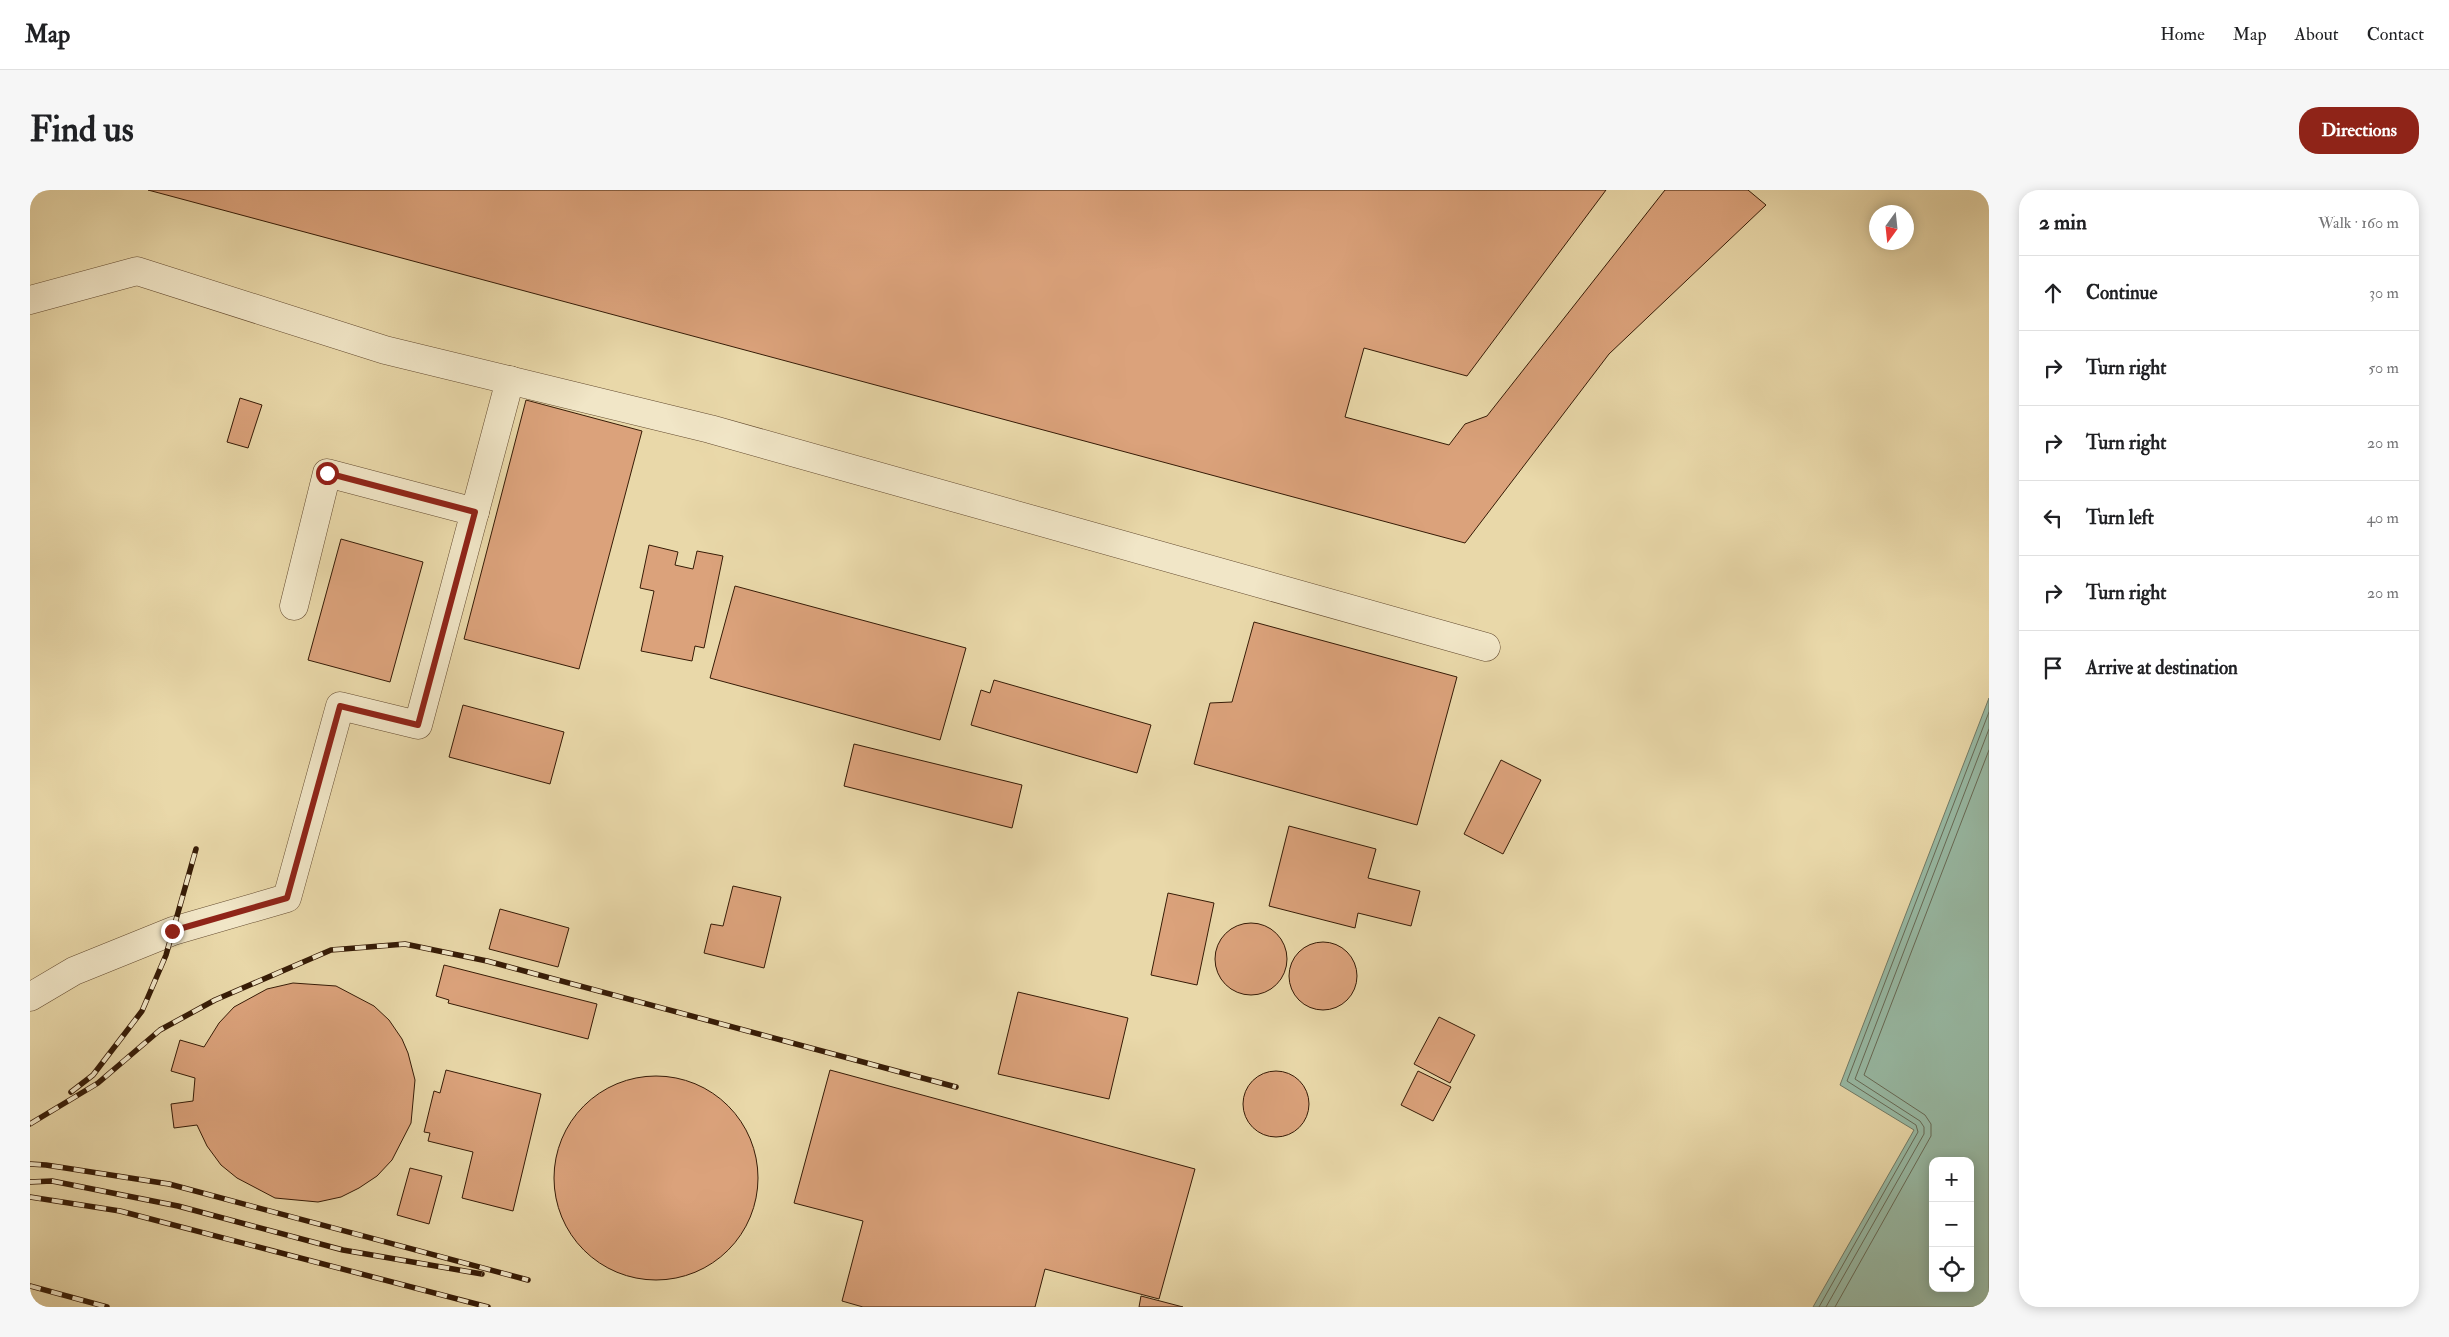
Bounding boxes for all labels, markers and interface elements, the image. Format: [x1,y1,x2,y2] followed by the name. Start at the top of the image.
[25,19,70,50] text: Map
[2160,23,2205,46] text: Home
[2233,23,2267,46] text: Map
[2295,23,2339,46] text: About
[2367,23,2424,46] text: Contact
[2299,107,2419,154] button: Directions
[30,108,134,152] text: Find us
[1869,205,1914,250] north arrow
[2039,209,2087,236] text: 2 min
[2318,213,2399,233] text: Walk · 160 m
[2039,279,2067,307] icon: ahead
[2086,281,2157,305] text: Continue
[2369,283,2399,303] text: 30 m
[2039,354,2067,382] icon: right
[2086,356,2166,380] text: Turn right
[2368,358,2399,378] text: 50 m
[2039,429,2067,457] icon: right
[2086,431,2166,455] text: Turn right
[2367,433,2399,453] text: 20 m
[316,462,339,485] route start
[2039,504,2067,532] icon: left
[2086,506,2154,530] text: Turn left
[2366,508,2399,528] text: 40 m
[2039,579,2067,607] icon: right
[2086,581,2166,605] text: Turn right
[2367,583,2399,603] text: 20 m
[2039,654,2067,682] icon: arrive
[2086,656,2238,680] text: Arrive at destination
[161,920,184,943] route end
[1929,1157,1974,1292] map controls
[1929,1157,1974,1202] button: +
[1929,1202,1974,1247] button: −
[1929,1247,1974,1292] button: locate

